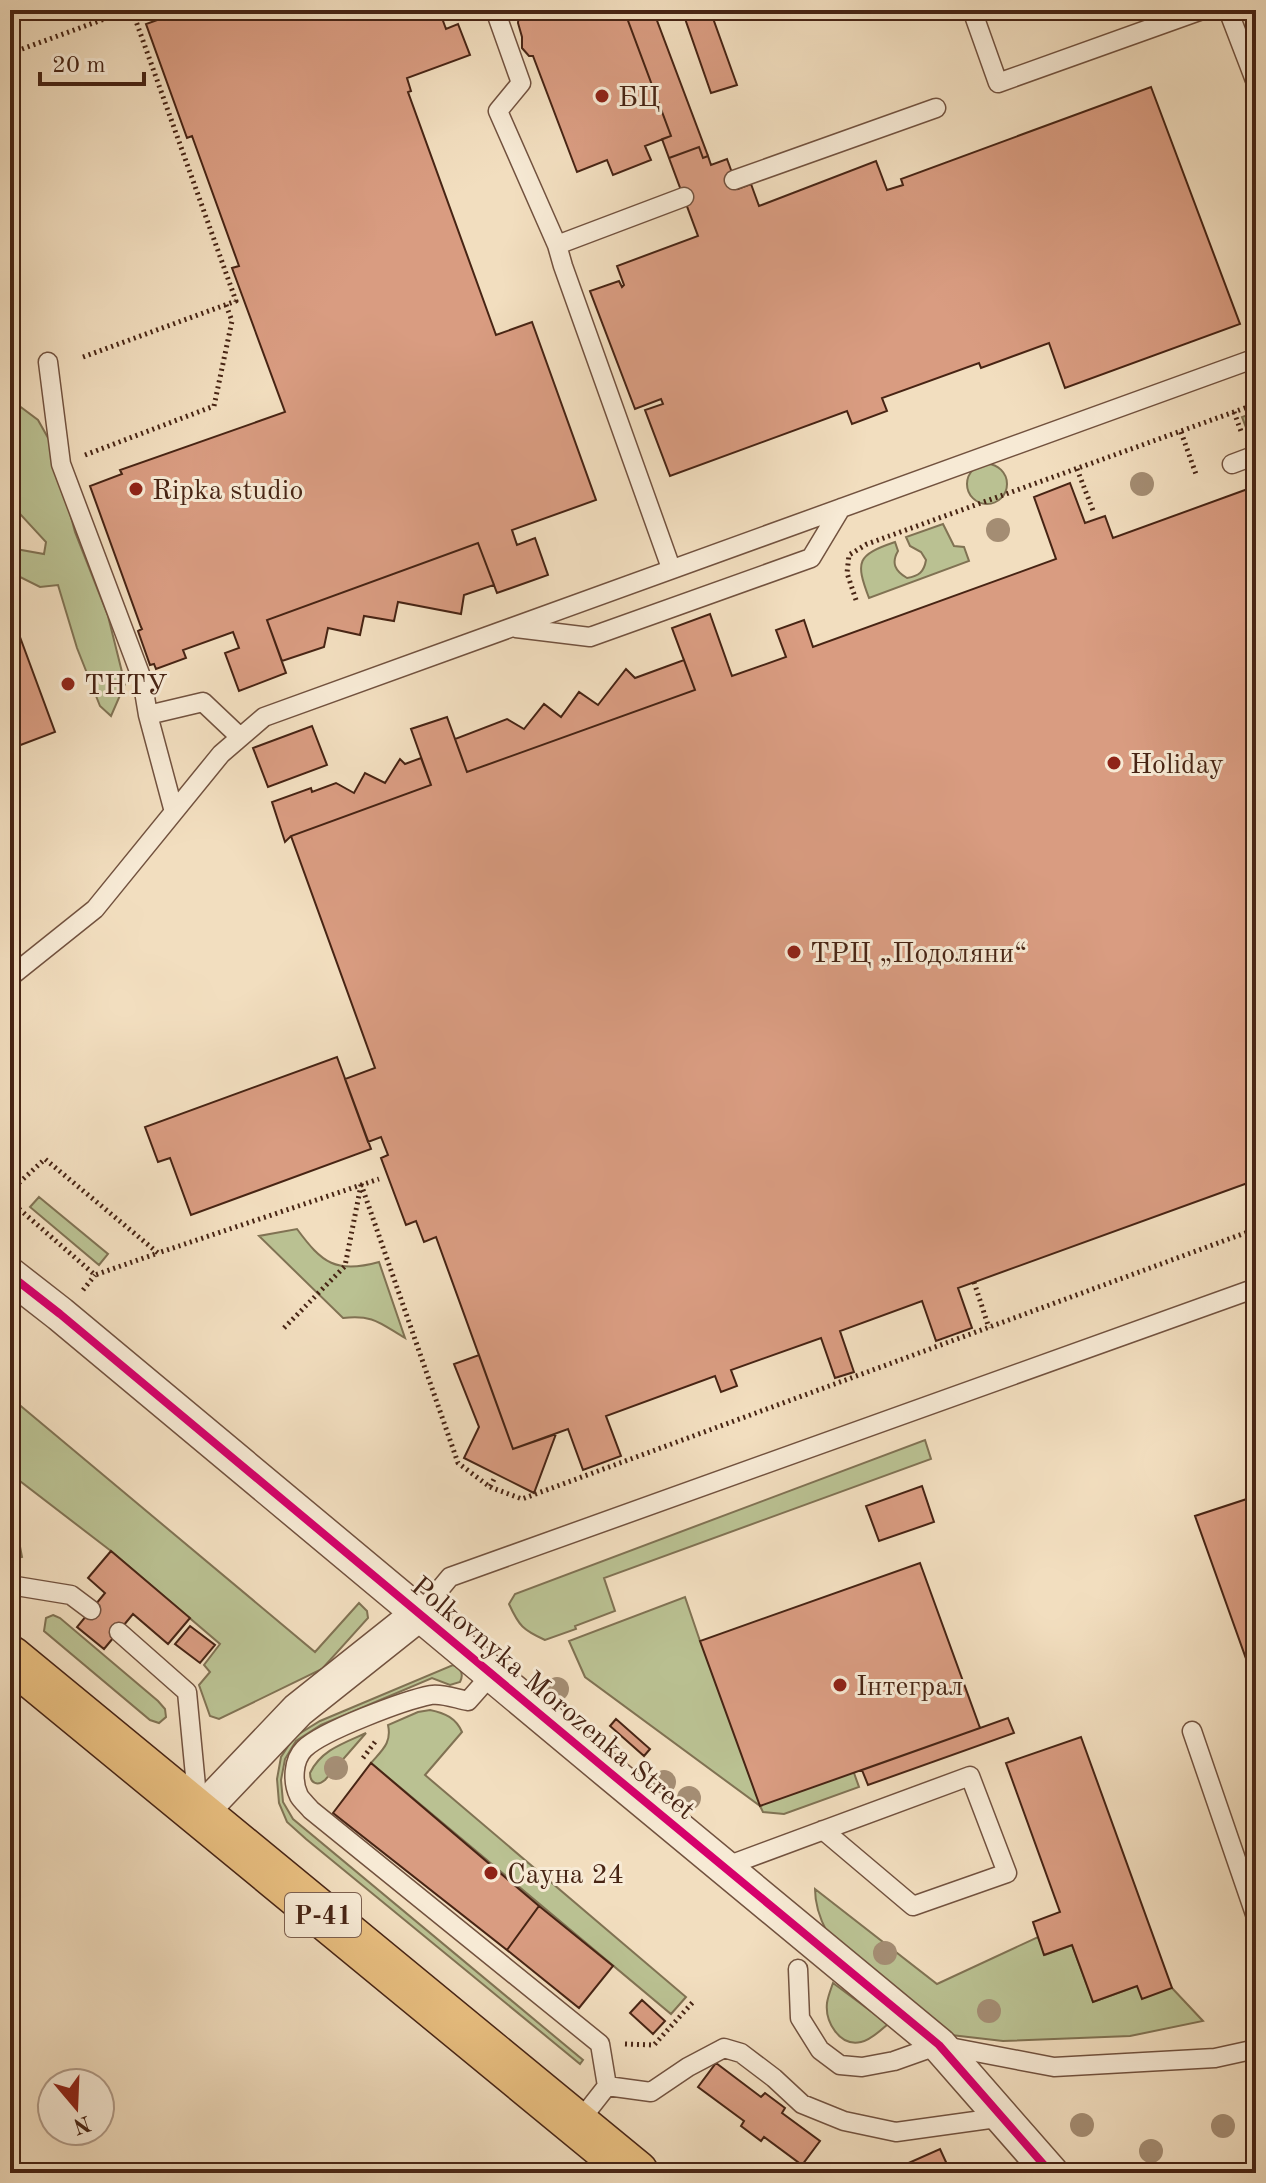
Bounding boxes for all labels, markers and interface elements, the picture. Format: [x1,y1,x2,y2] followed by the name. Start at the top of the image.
[40,36,144,86] scale bar
[52,54,106,78] text: 20 m
[618,85,660,113] place label: БЦ
[593,87,611,105] marker: БЦ
[152,478,303,506] place label: Ripka studio
[127,480,145,498] marker: Ripka studio
[84,673,168,701] place label: ТНТУ
[59,675,77,693] marker: ТНТУ
[1130,752,1224,780] place label: Holiday
[1105,754,1123,772] marker: Holiday
[810,941,1027,969] place label: ТРЦ „Подоляни“
[785,943,803,961] marker: ТРЦ „Подоляни“
[405,1573,699,1826] street label: Polkovnyka Morozenka Street
[856,1674,963,1702] place label: Інтеграл
[831,1676,849,1694] marker: Інтеграл
[507,1862,624,1890] place label: Сауна 24
[482,1864,500,1882] marker: Сауна 24
[285,1893,361,1937] road number: Р-41
[36,2067,116,2147] north arrow
[70,2111,93,2137] text: N

